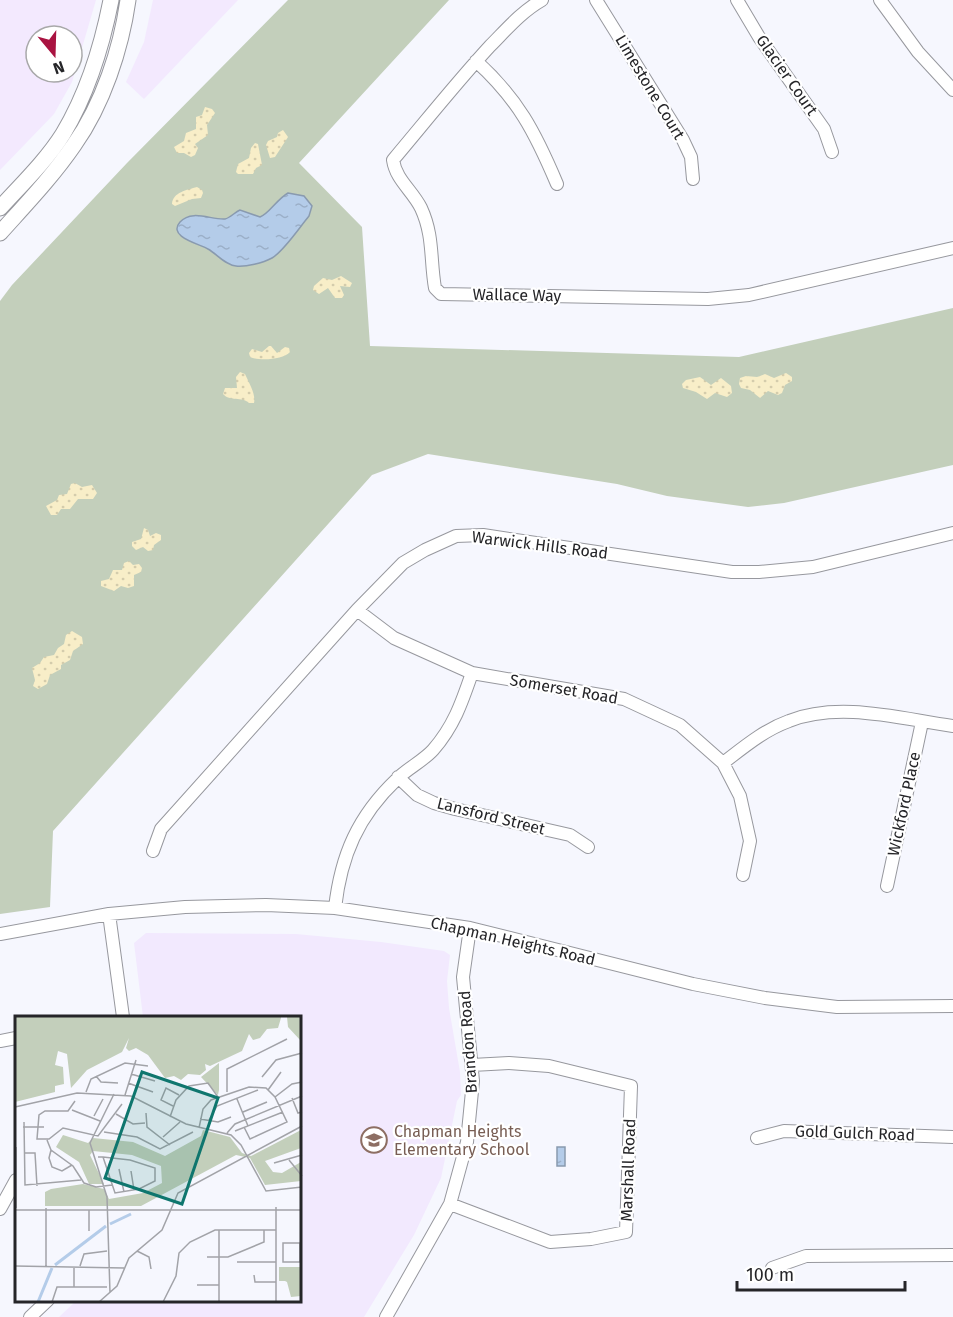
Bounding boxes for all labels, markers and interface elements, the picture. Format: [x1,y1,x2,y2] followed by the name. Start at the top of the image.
[24,24,84,84] north arrow
[611,31,689,143] street label: Limestone Court
[752,31,822,119] street label: Glacier Court
[51,57,67,78] text: N
[473,285,562,305] street label: Wallace Way
[471,527,609,563] street label: Warwick Hills Road
[508,670,620,708] street label: Somerset Road
[884,750,924,858] street label: Wickford Place
[435,793,547,839] street label: Lansford Street
[429,913,597,969] street label: Chapman Heights Road
[455,990,481,1094] street label: Brandon Road
[15,1016,302,1302] inset map
[617,1118,639,1222] street label: Marshall Road
[795,1121,915,1145] street label: Gold Gulch Road
[394,1122,530,1159] place label: Chapman Heights Elementary School
[359,1125,389,1155] school or university icon: Chapman Heights Elementary School
[737,1254,905,1292] scale bar
[746,1264,794,1286] text: 100 m

